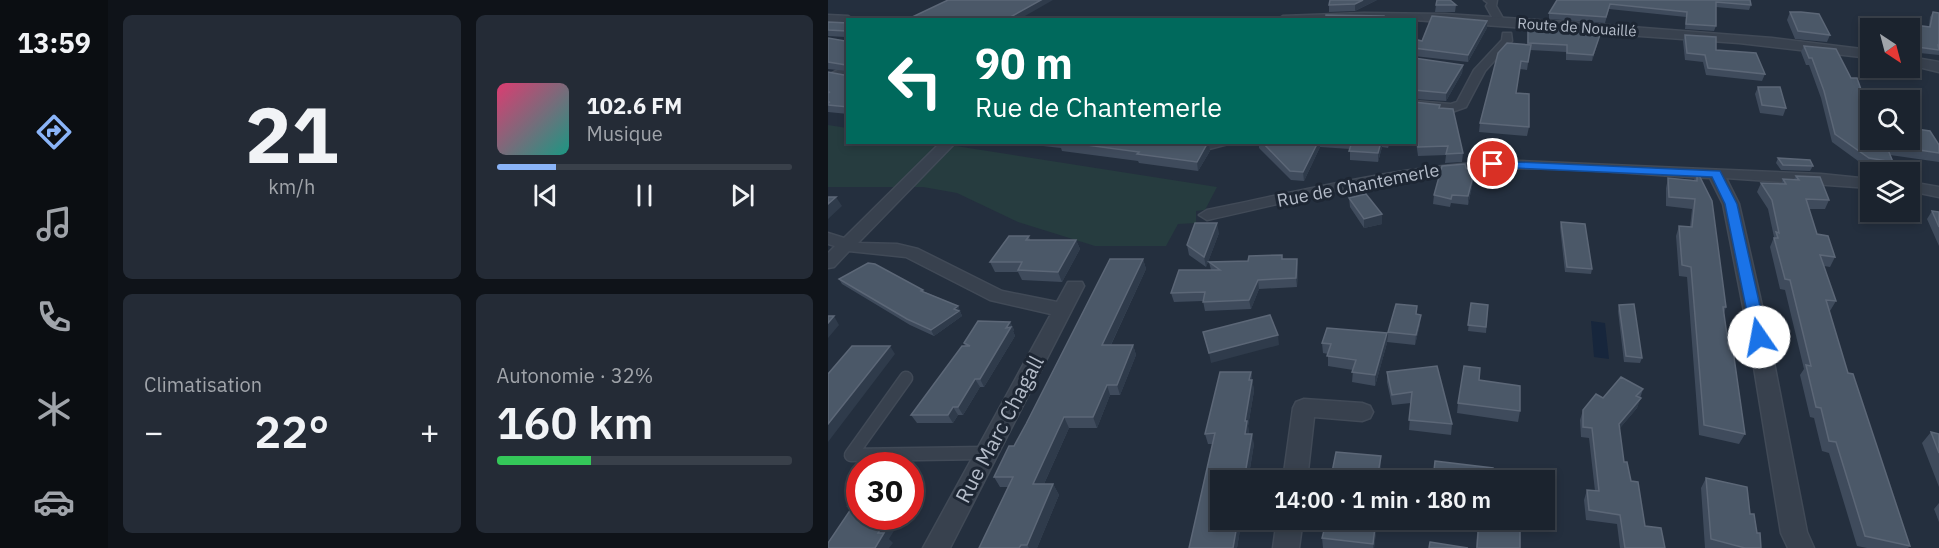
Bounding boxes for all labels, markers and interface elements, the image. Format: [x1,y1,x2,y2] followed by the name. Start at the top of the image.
[1517,13,1637,41] street label: Route de Nouaillé
[1860,18,1920,78] north arrow
[1860,18,1920,222] map controls
[17,25,91,60] text: 13:59
[975,36,1073,91] text: 90 m
[876,42,954,120] icon: left
[245,83,339,184] text: 21
[975,89,1222,124] text: Rue de Chantemerle
[1860,90,1920,150] button: search
[587,91,682,120] text: 102.6 FM
[33,111,75,153] icon: directions
[587,120,663,147] text: Musique
[1467,138,1518,189] pin
[1476,147,1509,180] icon: arrive
[1275,158,1441,212] street label: Rue de Chantemerle
[1860,162,1920,222] button: layers
[268,173,315,200] text: km/h
[529,179,562,212] icon: previous
[628,179,661,212] icon: pause
[726,179,759,212] icon: next
[33,203,75,245] icon: music
[33,296,75,338] icon: phone
[1727,305,1791,369] position arrow
[948,350,1050,508] street label: Rue Marc Chagall
[497,362,653,389] text: Autonomie · 32%
[144,371,262,398] text: Climatisation
[33,388,75,430] icon: climate
[497,393,653,451] text: 160 km
[254,402,329,460] text: 22°
[144,410,164,453] text: −
[420,410,439,453] text: +
[846,452,924,530] speed limit sign: 30
[33,481,75,523] icon: car
[1274,485,1491,514] text: 14:00 · 1 min · 180 m

